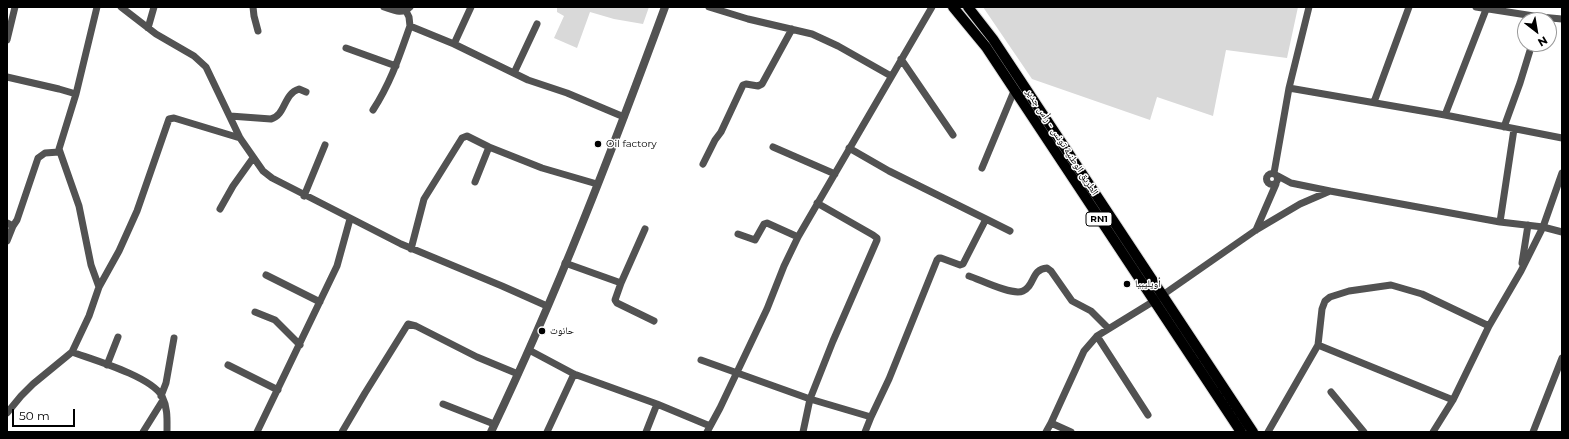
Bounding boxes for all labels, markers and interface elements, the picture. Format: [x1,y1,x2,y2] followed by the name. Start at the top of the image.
[1517,12,1557,52] north arrow
[1535,33,1550,50] text: N
[1023,87,1101,197] street label: الطريق الوطنية تونس - رأس جدير
[606,138,657,150] place label: Oil factory
[593,139,603,149] marker: Oil factory
[1086,212,1112,226] road number: RN1
[1135,278,1161,290] place label: أويليبيا
[1122,279,1132,289] marker: أويليبيا
[550,325,574,337] place label: حانوت
[537,326,547,336] marker: حانوت
[14,401,77,427] scale bar
[19,408,50,423] text: 50 m

